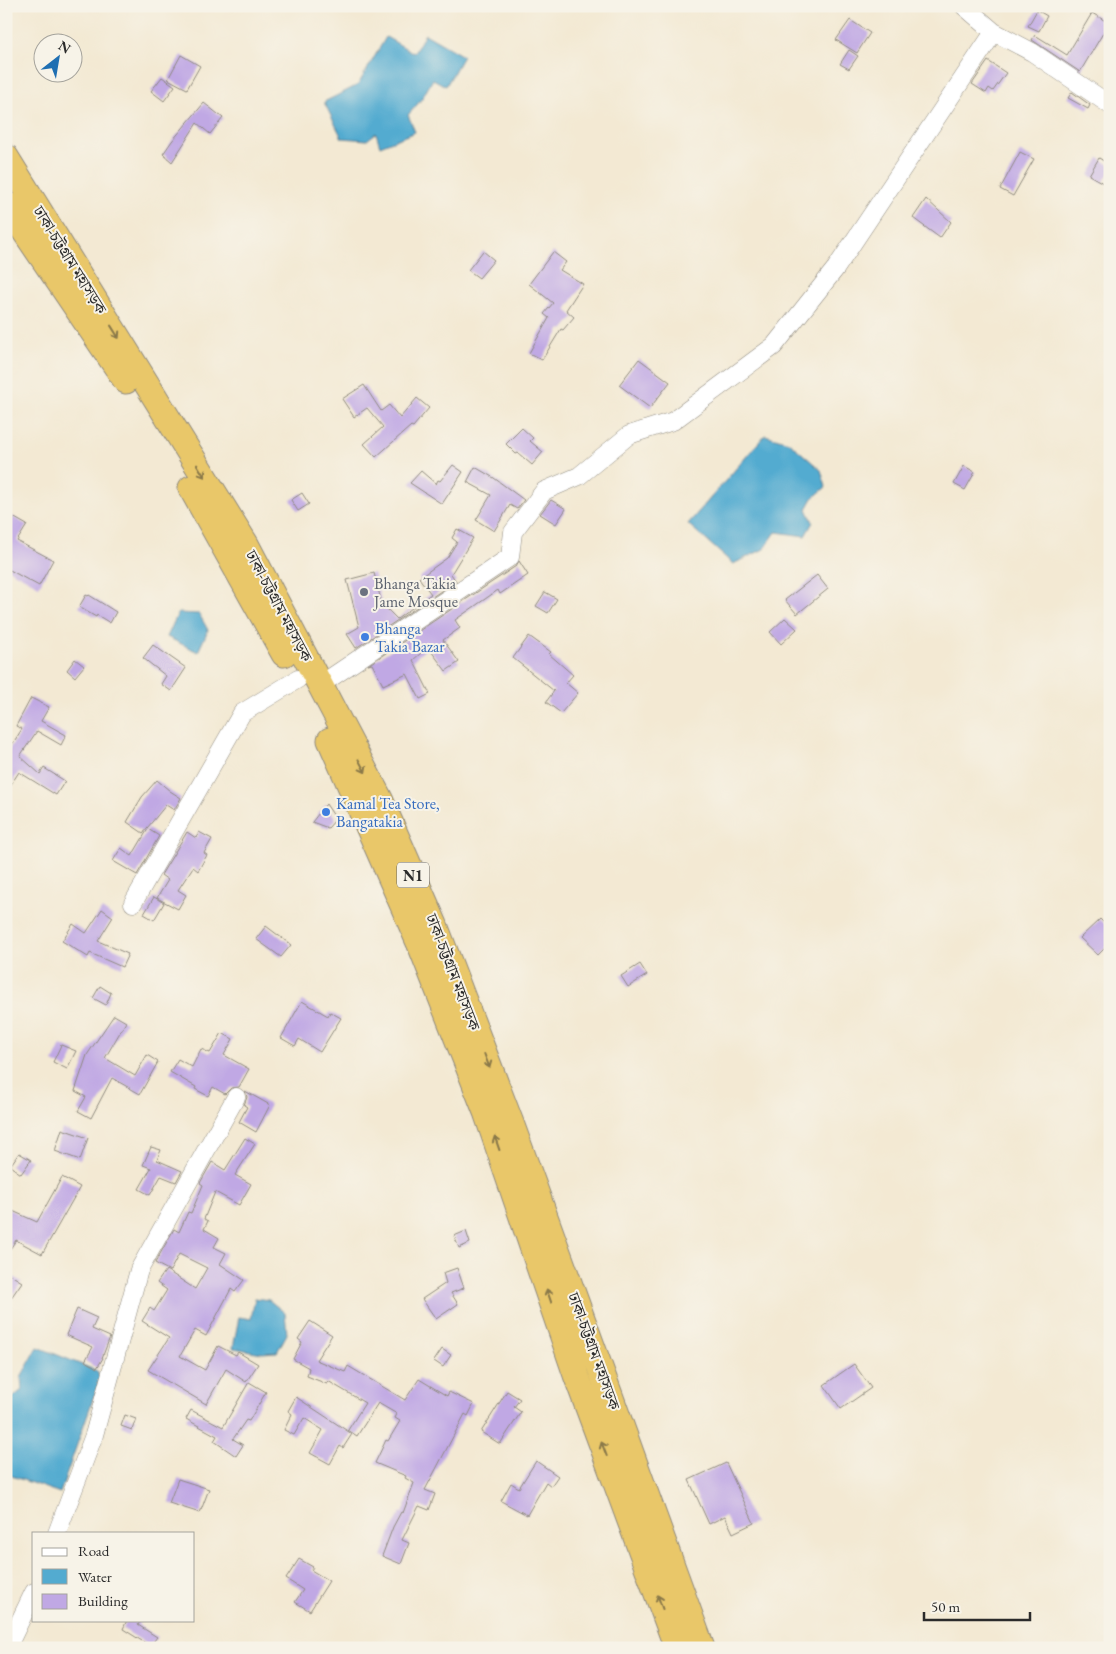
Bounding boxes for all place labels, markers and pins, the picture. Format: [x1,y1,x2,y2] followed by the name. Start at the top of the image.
[372,573,458,612] place label: Bhanga Takia Jame Mosque
[358,586,370,598] marker: Bhanga Takia Jame Mosque
[375,618,445,657] place label: Bhanga Takia Bazar
[359,631,371,643] marker: Bhanga Takia Bazar
[336,793,440,832] place label: Kamal Tea Store, Bangatakia
[320,806,332,818] marker: Kamal Tea Store, Bangatakia

